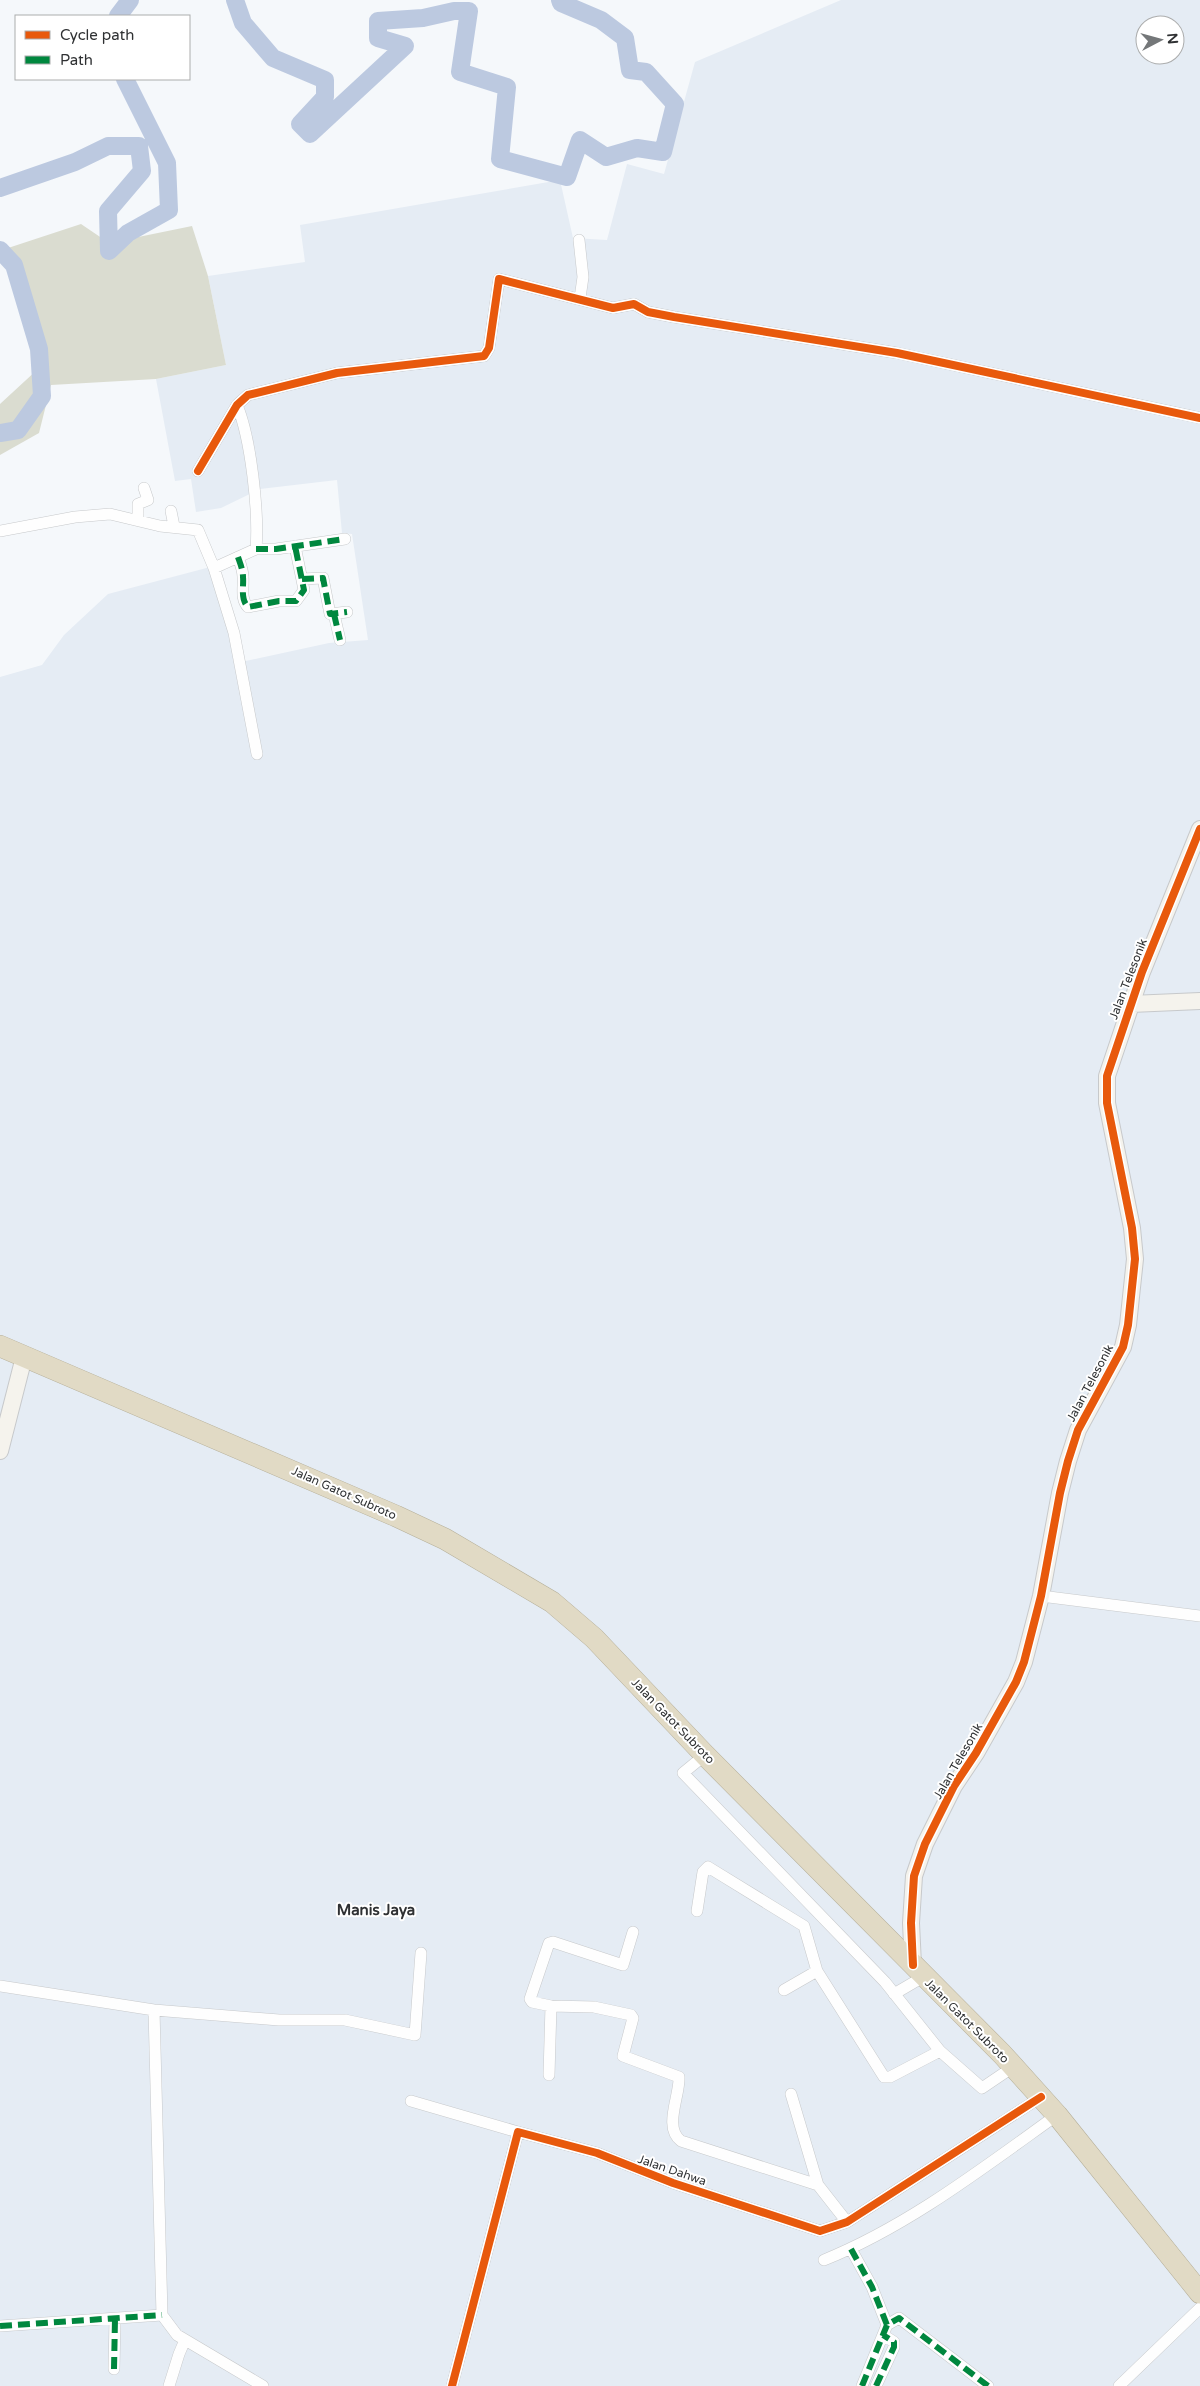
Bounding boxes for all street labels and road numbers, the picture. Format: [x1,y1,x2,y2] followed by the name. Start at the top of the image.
[1106,936,1150,1021] street label: Jalan Telesonik
[1064,1342,1116,1424] street label: Jalan Telesonik
[289,1464,399,1522] street label: Jalan Gatot Subroto
[629,1675,717,1767] street label: Jalan Gatot Subroto
[931,1720,986,1802] street label: Jalan Telesonik
[922,1976,1012,2066] street label: Jalan Gatot Subroto
[636,2152,708,2188] street label: Jalan Dahwa

